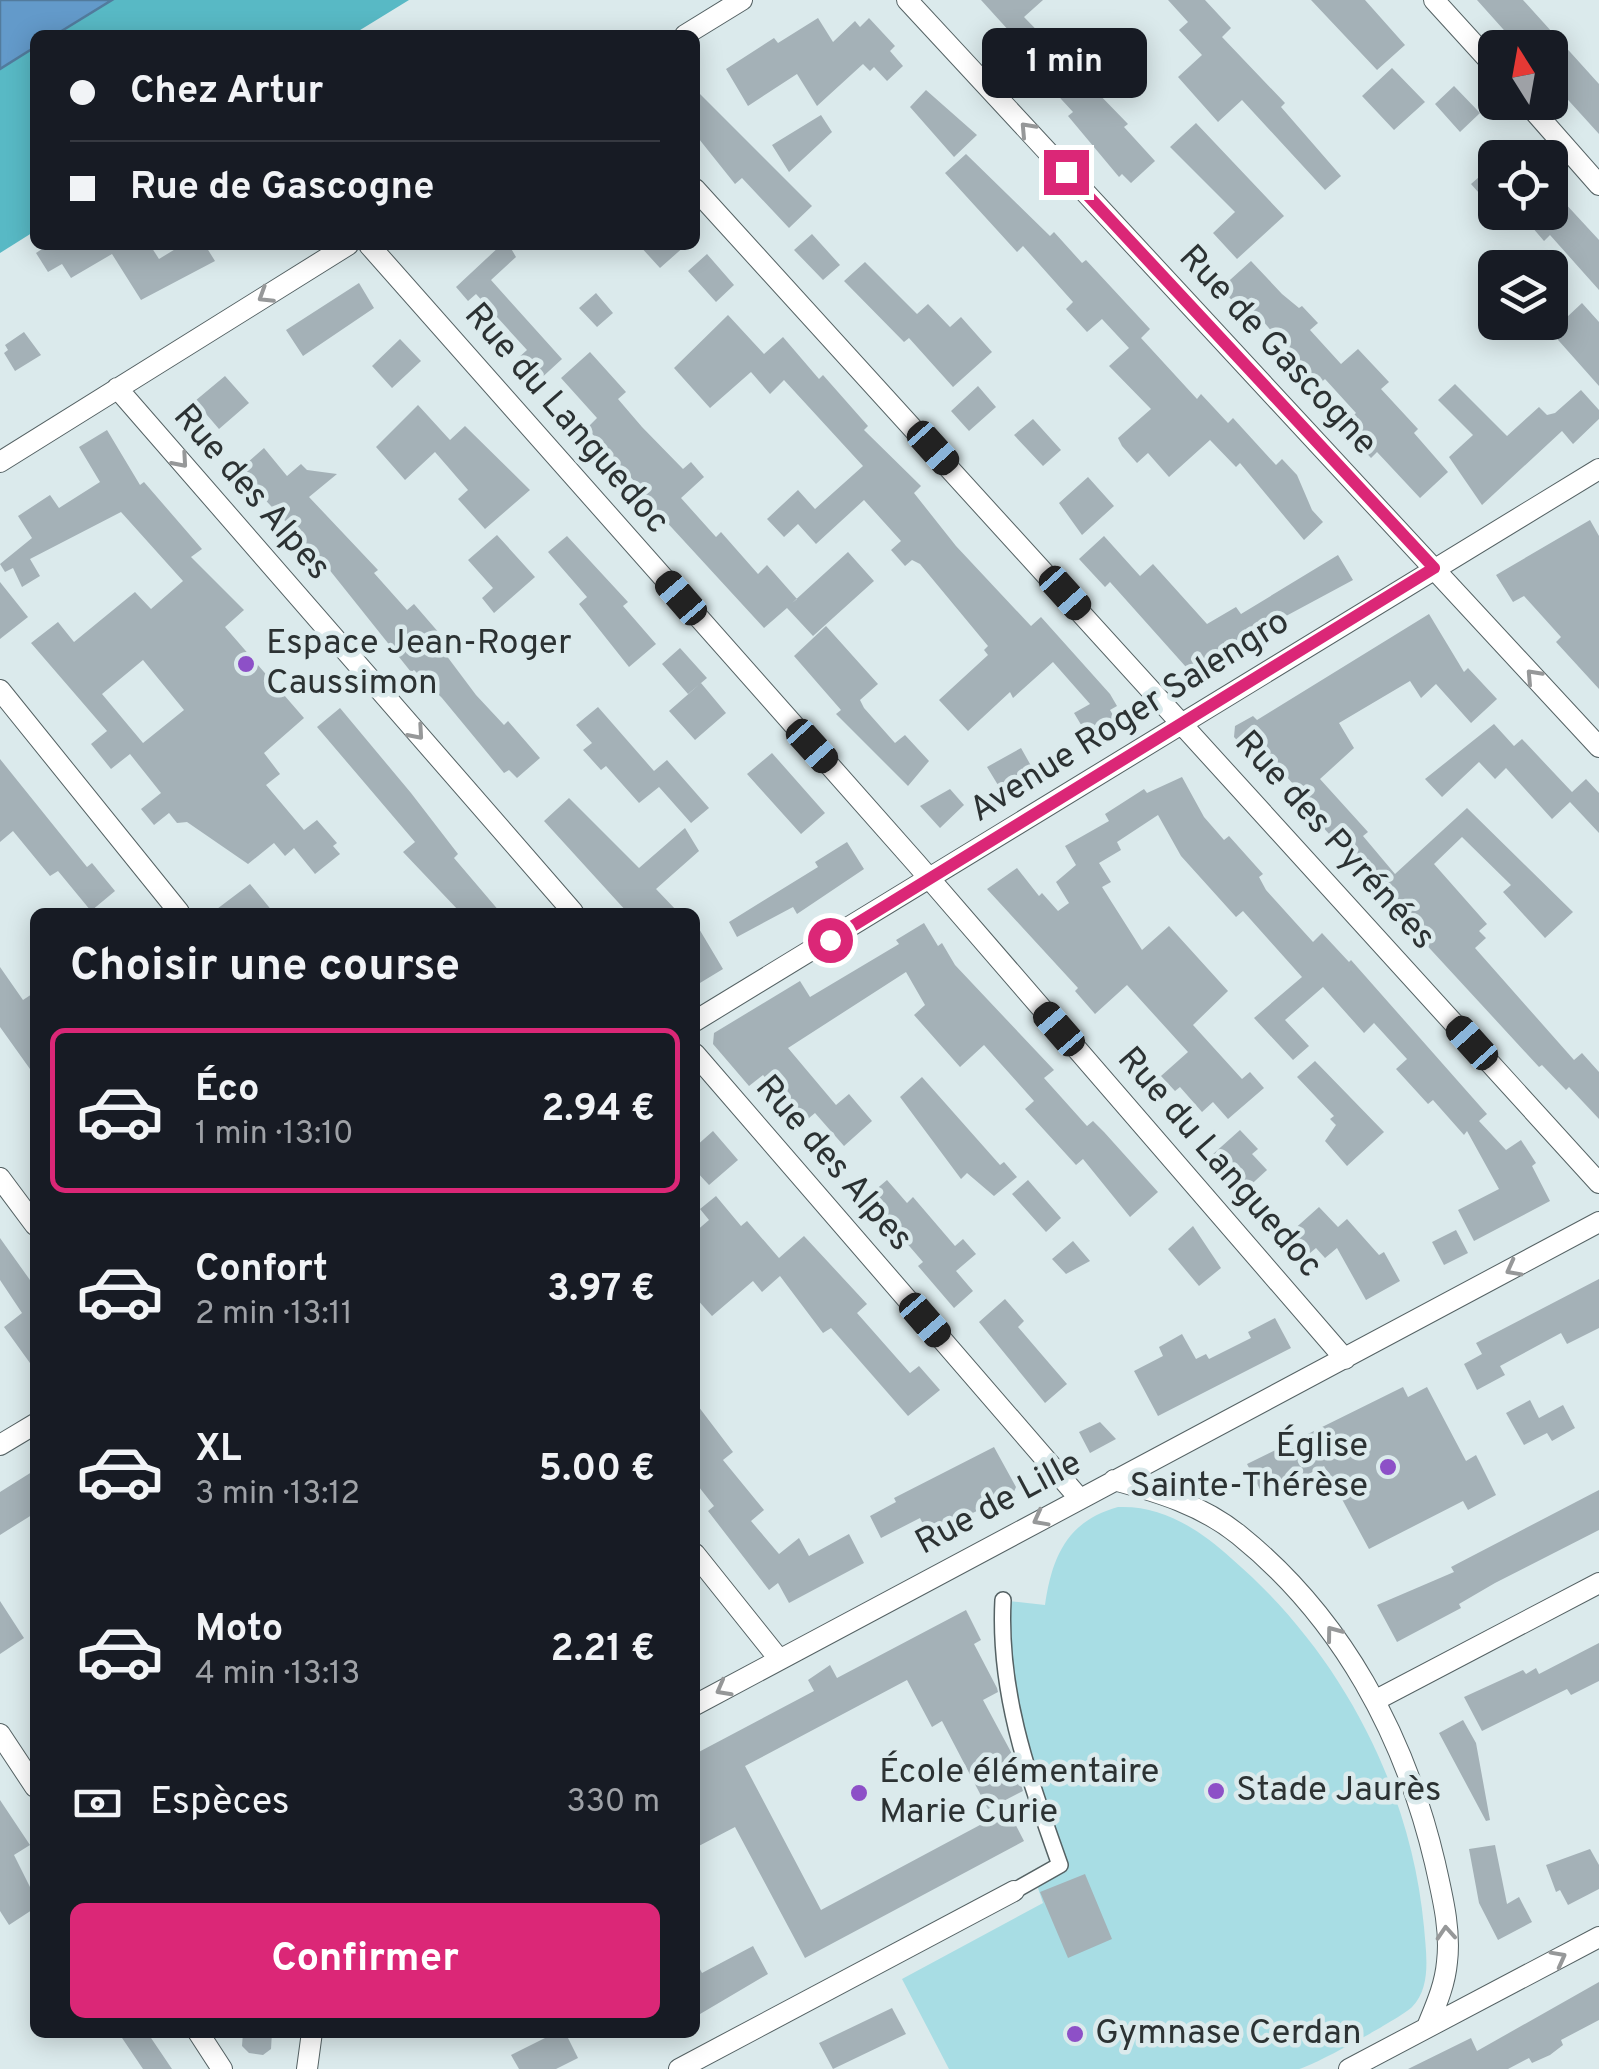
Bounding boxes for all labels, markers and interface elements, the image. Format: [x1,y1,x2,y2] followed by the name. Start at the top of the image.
[984,27,1148,97] callout: 1 min
[1478,30,1568,120] north arrow
[1478,30,1568,340] map controls
[1026,43,1103,83] text: 1 min
[130,68,323,117] text: Chez Artur
[1021,122,1039,141] one-way arrow
[1478,140,1568,230] button: locate
[1044,150,1089,195] route end
[130,164,434,213] text: Rue de Gascogne
[1168,237,1386,465] street label: Rue de Gascogne
[1478,250,1568,340] button: layers
[258,284,276,303] one-way arrow
[454,295,678,543] street label: Rue du Languedoc
[163,396,339,590] street label: Rue des Alpes
[902,416,964,480] car
[169,450,187,468] one-way arrow
[1034,561,1096,625] car
[650,566,712,630] car
[962,601,1298,833] street label: Avenue Roger Salengro
[266,622,572,706] place label: Espace Jean-Roger Caussimon
[235,653,257,675] marker: Espace Jean-Roger Caussimon
[1527,669,1545,688] one-way arrow
[781,714,843,778] car
[405,721,423,740] one-way arrow
[1224,722,1444,960] street label: Rue des Pyrénées
[808,918,853,963] route start
[70,939,460,996] text: Choisir une course
[1028,997,1090,1061] car
[1441,1011,1503,1075] car
[1107,1039,1331,1287] street label: Rue du Languedoc
[75,1066,165,1156] icon: car
[195,1066,259,1115] text: Éco
[745,1067,921,1261] street label: Rue des Alpes
[541,1086,655,1135] text: 2.94 €
[195,1115,354,1155] text: 1 min · 13:10
[75,1246,165,1336] icon: car
[195,1246,328,1295] text: Confort
[1506,1256,1524,1276] one-way arrow
[547,1266,655,1315] text: 3.97 €
[894,1288,956,1352] car
[195,1295,353,1335] text: 2 min · 13:11
[1129,1424,1368,1509] place label: Église Sainte-Thérèse
[75,1426,165,1516] icon: car
[195,1426,242,1475] text: XL
[908,1442,1090,1566] street label: Rue de Lille
[539,1446,655,1495] text: 5.00 €
[1377,1456,1399,1478] marker: Église Sainte-Thérèse
[195,1475,360,1515] text: 3 min · 13:12
[1033,1506,1051,1526] one-way arrow
[75,1606,165,1696] icon: car
[195,1606,283,1655] text: Moto
[550,1626,655,1675] text: 2.21 €
[1327,1626,1344,1644] one-way arrow
[195,1655,360,1695] text: 4 min · 13:13
[716,1677,734,1697] one-way arrow
[879,1750,1159,1835] place label: École élémentaire Marie Curie
[1236,1769,1441,1813] place label: Stade Jaurès
[70,1776,125,1831] icon: cash
[150,1779,290,1828] text: Espèces
[1205,1780,1227,1802] marker: Stade Jaurès
[848,1782,870,1804] marker: École élémentaire Marie Curie
[567,1783,660,1823] text: 330 m
[70,1903,660,2018] button: Confirmer
[1436,1925,1457,1941] one-way arrow
[1549,1951,1567,1971] one-way arrow
[1095,2012,1362,2056] place label: Gymnase Cerdan
[1064,2023,1086,2045] marker: Gymnase Cerdan

